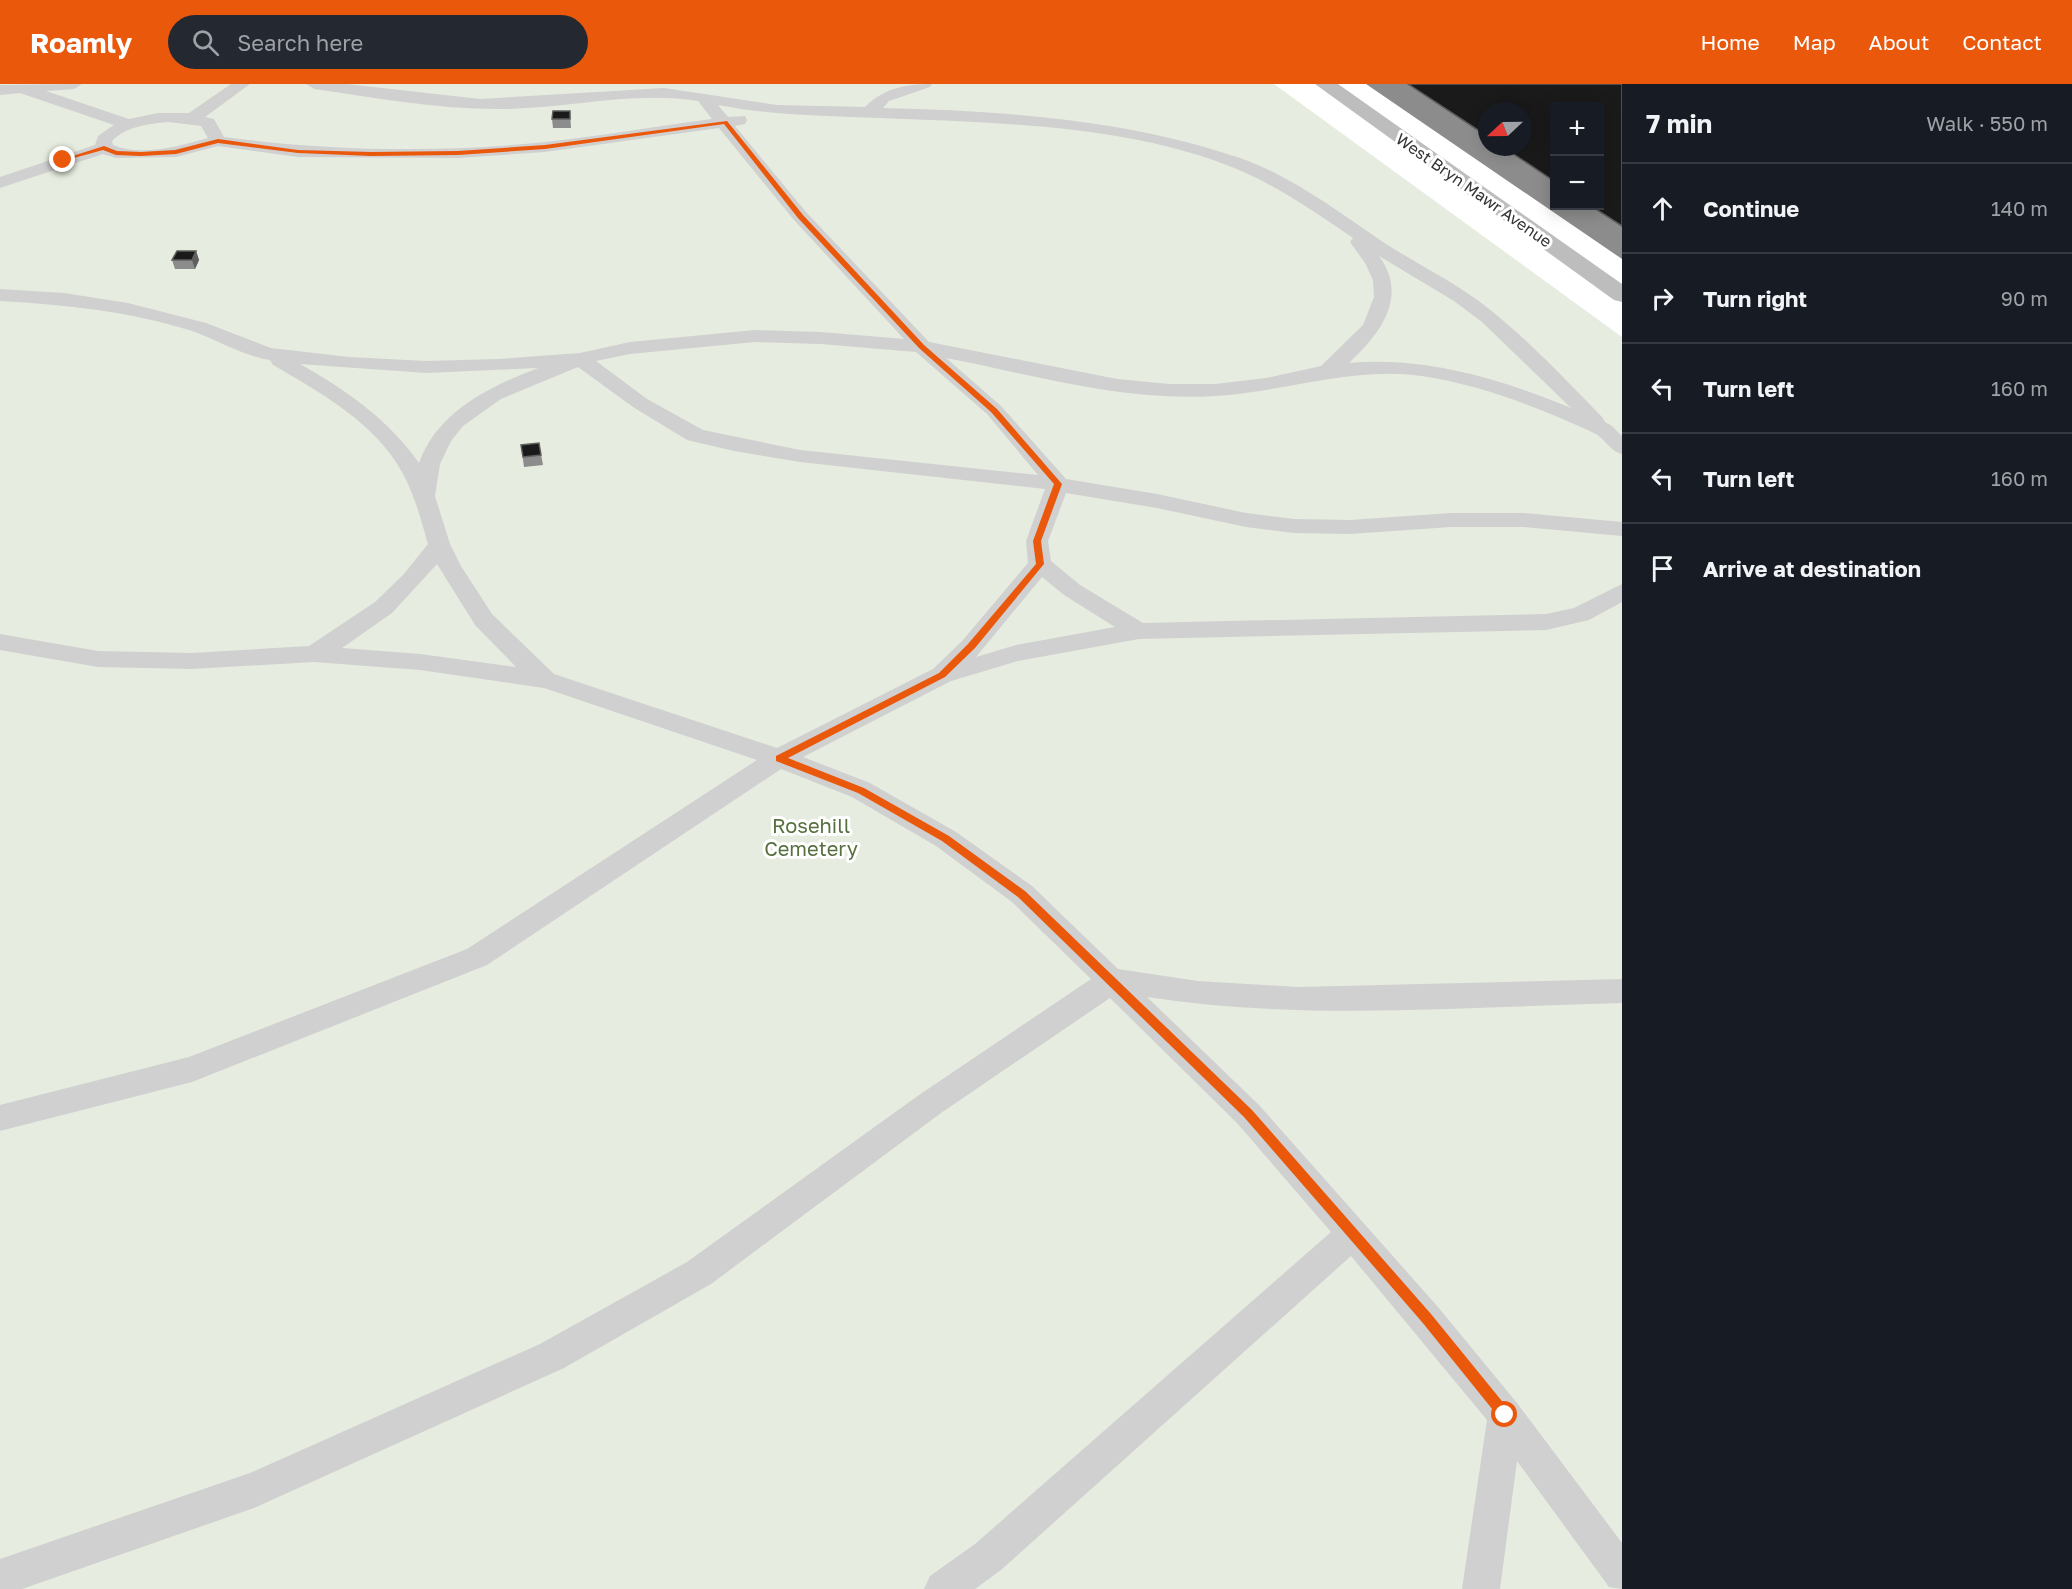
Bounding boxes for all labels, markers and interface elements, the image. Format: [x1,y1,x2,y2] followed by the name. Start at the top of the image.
[168,15,588,69] search box
[30,26,132,59] text: Roamly
[189,26,222,59] icon: search
[237,29,363,56] text: Search here
[1700,29,1760,55] text: Home
[1793,29,1836,55] text: Map
[1869,29,1929,55] text: About
[1962,29,2042,55] text: Contact
[1478,102,1532,156] north arrow
[1550,102,1604,210] map controls
[1550,102,1604,156] button: +
[1646,108,1712,139] text: 7 min
[1926,111,2048,135] text: Walk · 550 m
[1392,129,1556,251] street label: West Bryn Mawr Avenue
[49,146,75,172] route end
[1550,156,1604,210] button: −
[1646,192,1679,225] icon: ahead
[1703,195,1799,222] text: Continue
[1991,196,2048,220] text: 140 m
[1646,282,1679,315] icon: right
[1703,285,1807,312] text: Turn right
[2001,286,2048,310] text: 90 m
[1646,372,1679,405] icon: left
[1703,375,1794,402] text: Turn left
[1991,376,2048,400] text: 160 m
[1646,462,1679,495] icon: left
[1703,465,1794,492] text: Turn left
[1991,466,2048,490] text: 160 m
[1646,552,1679,585] icon: arrive
[1703,555,1921,582] text: Arrive at destination
[764,813,858,860] park label: Rosehill Cemetery
[1491,1401,1517,1427] route start

